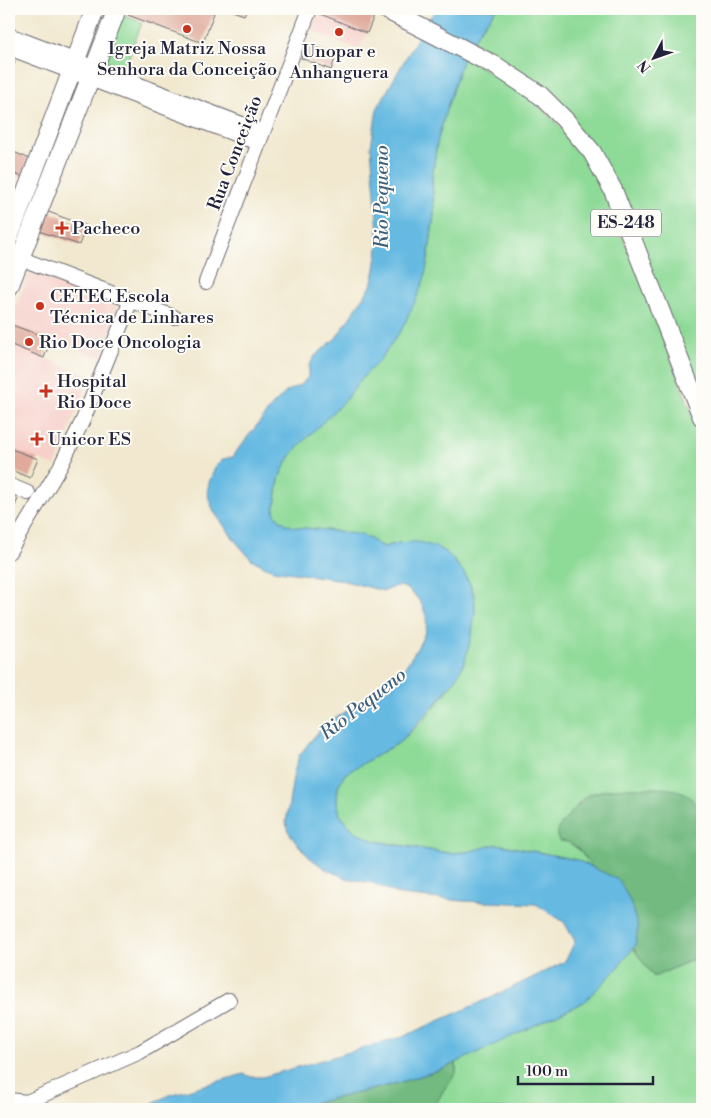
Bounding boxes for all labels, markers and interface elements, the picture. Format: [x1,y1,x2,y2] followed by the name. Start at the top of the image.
[181,23,193,35] marker: Igreja Matriz Nossa Senhora da Conceição
[333,26,345,38] marker: Unopar e Anhanguera
[628,32,678,82] north arrow
[97,37,277,81] place label: Igreja Matriz Nossa Senhora da Conceição
[288,40,389,84] place label: Unopar e Anhanguera
[635,56,655,76] text: N
[203,92,267,214] street label: Rua Conceição
[370,145,394,250] water label: Rio Pequeno
[591,210,661,237] road number: ES-248
[72,217,140,240] place label: Pacheco
[56,222,68,234] marker: Pacheco
[50,285,214,329] place label: CETEC Escola Técnica de Linhares
[34,300,46,312] marker: CETEC Escola Técnica de Linhares
[39,331,202,354] place label: Rio Doce Oncologia
[23,336,35,348] marker: Rio Doce Oncologia
[57,370,131,414] place label: Hospital Rio Doce
[39,384,53,398] marker: Hospital Rio Doce
[48,428,131,451] place label: Unicor ES
[30,432,44,446] marker: Unicor ES
[314,663,411,746] water label: Rio Pequeno
[518,1053,654,1085] scale bar
[526,1062,568,1081] text: 100 m

